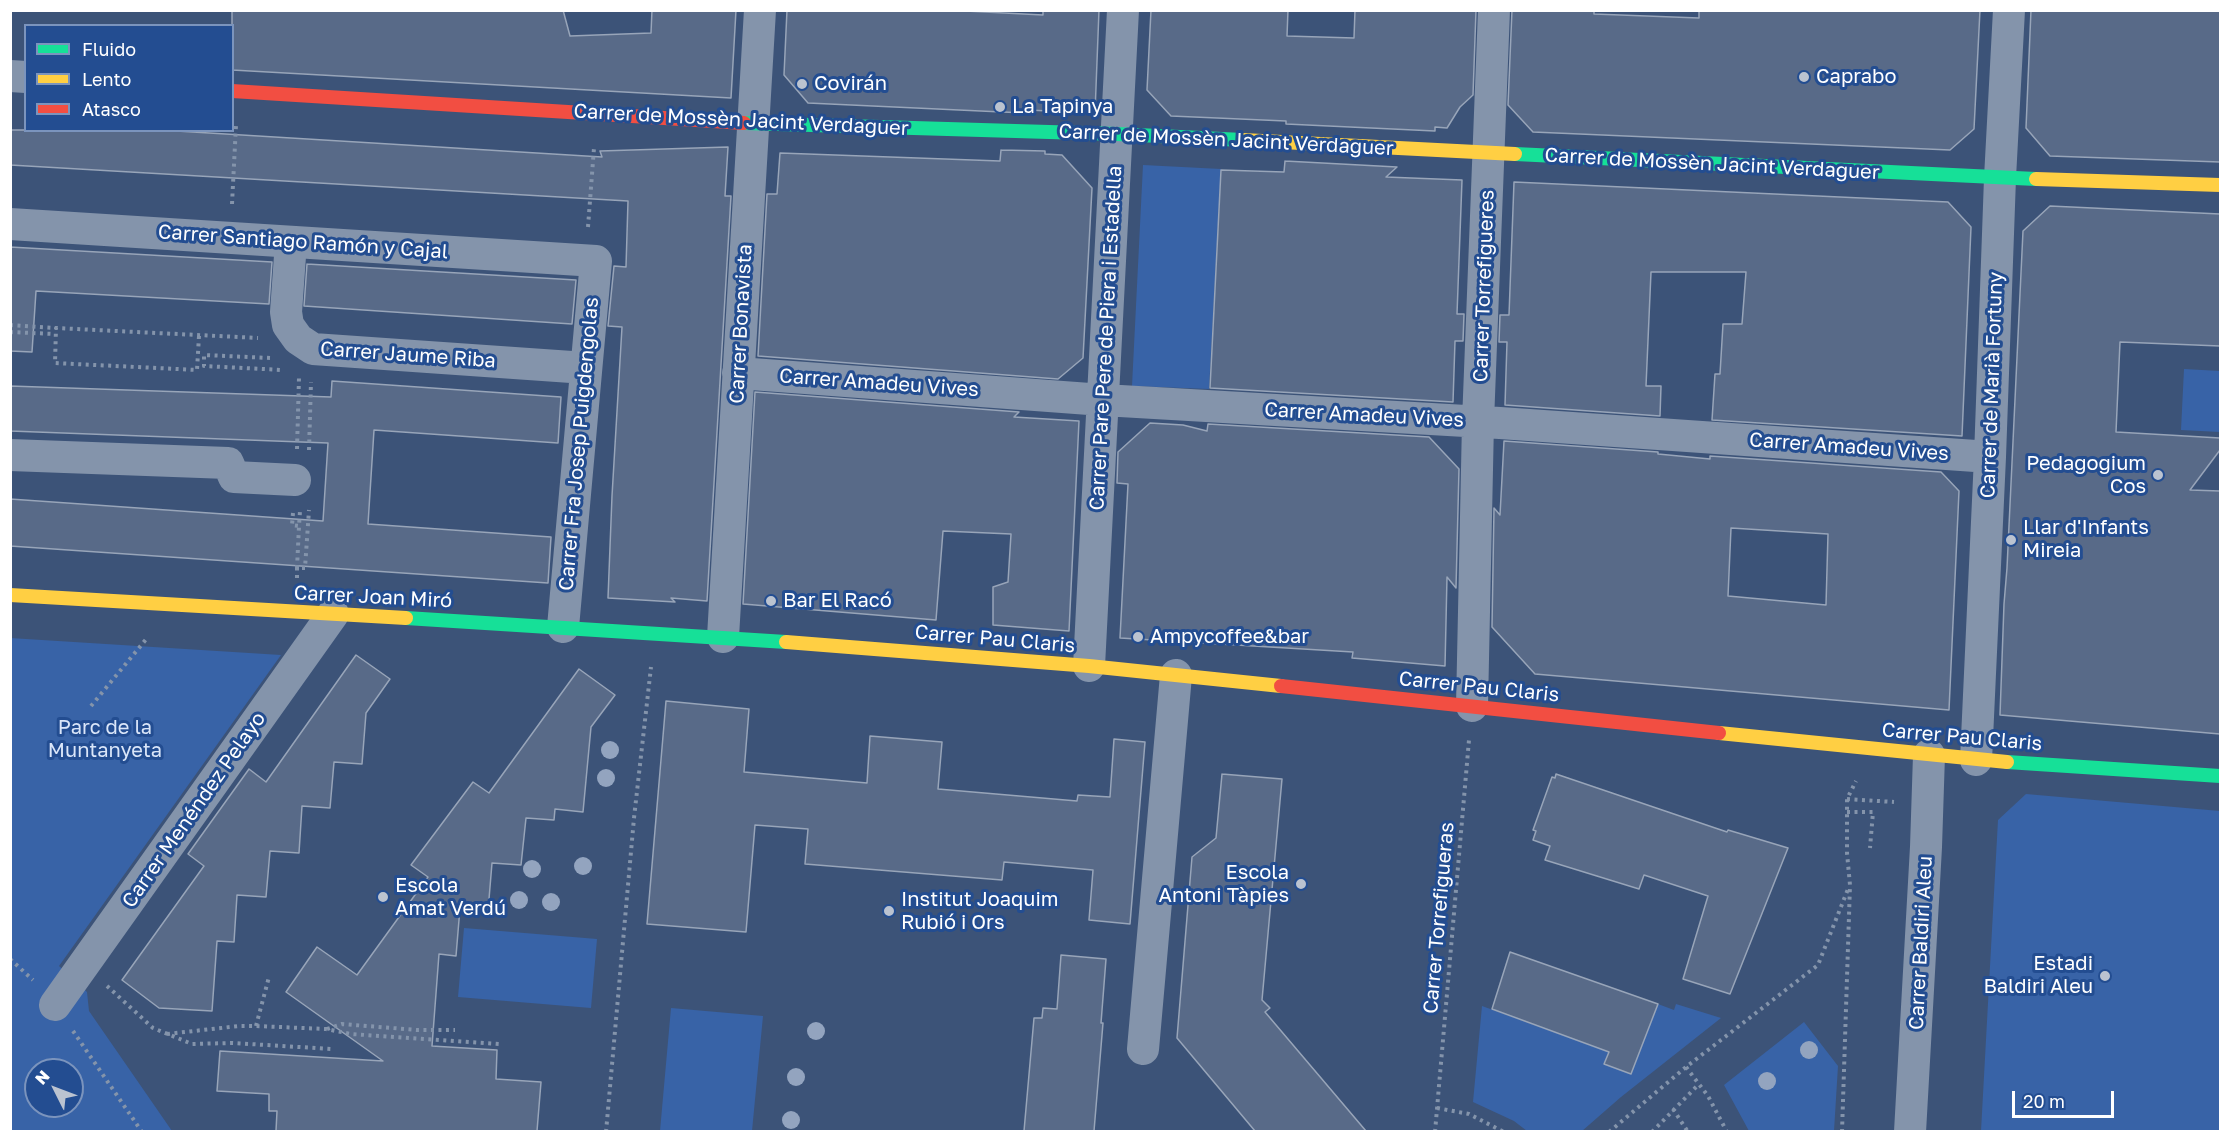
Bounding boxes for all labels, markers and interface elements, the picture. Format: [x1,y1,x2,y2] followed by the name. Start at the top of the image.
[24,24,234,132] legend
[82,38,136,60] text: Fluido
[1816,65,1896,89] place label: Caprabo
[82,68,131,90] text: Lento
[1797,70,1811,84] marker: Caprabo
[814,72,887,96] place label: Covirán
[795,77,809,91] marker: Covirán
[1012,95,1113,119] place label: La Tapinya
[82,98,141,120] text: Atasco
[573,99,909,141] street label: Carrer de Mossèn Jacint Verdaguer
[993,100,1007,114] marker: La Tapinya
[1058,119,1394,161] street label: Carrer de Mossèn Jacint Verdaguer
[1544,143,1880,185] street label: Carrer de Mossèn Jacint Verdaguer
[1085,165,1127,511] street label: Carrer Pare Pere de Piera i Estadella
[1469,189,1499,383] street label: Carrer Torrefigueres
[157,220,449,264] street label: Carrer Santiago Ramón y Cajal
[725,244,757,404] street label: Carrer Bonavista
[1976,271,2008,499] street label: Carrer de Marià Fortuny
[554,296,604,592] street label: Carrer Fra Josep Puigdengolas
[319,337,497,373] street label: Carrer Jaume Riba
[778,364,980,402] street label: Carrer Amadeu Vives
[1264,398,1464,432] street label: Carrer Amadeu Vives
[1748,428,1950,466] street label: Carrer Amadeu Vives
[2026,452,2146,499] place label: Pedagogium Cos
[2151,468,2165,482] marker: Pedagogium Cos
[2023,516,2149,563] place label: Llar d'Infants Mireia
[2004,533,2018,547] marker: Llar d'Infants Mireia
[293,581,453,613] street label: Carrer Joan Miró
[783,589,892,613] place label: Bar El Racó
[764,594,778,608] marker: Bar El Racó
[914,620,1076,658] street label: Carrer Pau Claris
[1150,625,1309,649] place label: Ampycoffee&bar
[1131,630,1145,644] marker: Ampycoffee&bar
[1398,667,1560,707] street label: Carrer Pau Claris
[117,708,271,912] street label: Carrer Menéndez Pelayo
[48,716,162,763] park label: Parc de la Muntanyeta
[1881,718,2043,756] street label: Carrer Pau Claris
[1419,821,1459,1015] street label: Carrer Torrefigueras
[1904,855,1938,1031] street label: Carrer Baldiri Aleu
[1158,861,1289,908] place label: Escola Antoni Tàpies
[395,874,506,921] place label: Escola Amat Verdú
[1294,877,1308,891] marker: Escola Antoni Tàpies
[901,888,1058,935] place label: Institut Joaquim Rubió i Ors
[376,890,390,904] marker: Escola Amat Verdú
[882,904,896,918] marker: Institut Joaquim Rubió i Ors
[1983,952,2093,999] place label: Estadi Baldiri Aleu
[2098,969,2112,983] marker: Estadi Baldiri Aleu
[24,1058,84,1118] north arrow
[31,1066,54,1089] text: N
[2015,1079,2117,1117] scale bar
[2023,1090,2065,1112] text: 20 m

